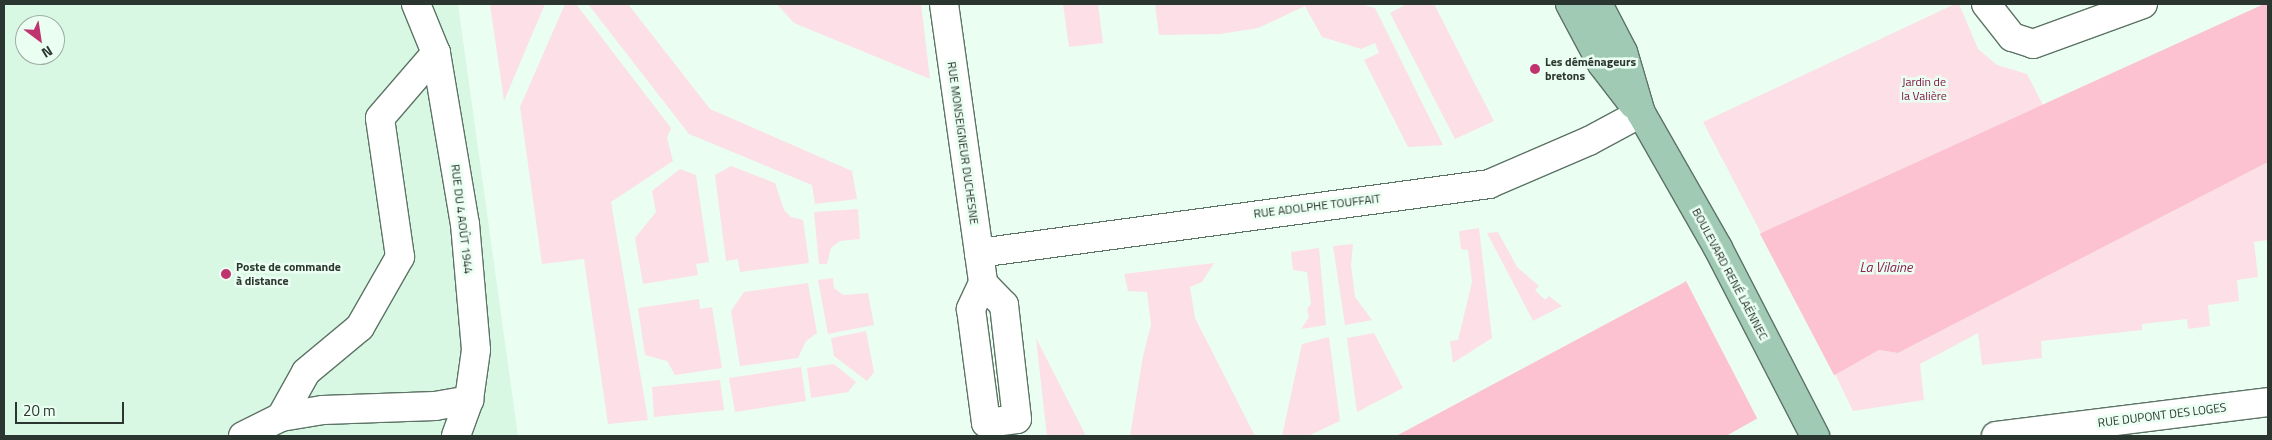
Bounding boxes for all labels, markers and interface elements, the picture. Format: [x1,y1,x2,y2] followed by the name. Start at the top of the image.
[15,15,65,65] north arrow
[38,41,57,64] text: N
[1545,55,1636,83] place label: Les déménageurs bretons
[944,61,982,225] street label: RUE MONSEIGNEUR DUCHESNE
[1529,63,1541,75] marker: Les déménageurs bretons
[1901,75,1947,103] park label: Jardin de la Valière
[448,163,476,275] street label: RUE DU 4 AOÛT 1944
[1253,191,1381,221] street label: RUE ADOLPHE TOUFFAIT
[1689,206,1771,342] street label: BOULEVARD RENÉ LAËNNEC
[1860,259,1912,275] water label: La Vilaine
[236,260,341,288] place label: Poste de commande à distance
[220,268,232,280] marker: Poste de commande à distance
[18,392,126,424] scale bar
[23,399,56,422] text: 20 m
[2097,400,2227,430] street label: RUE DUPONT DES LOGES

